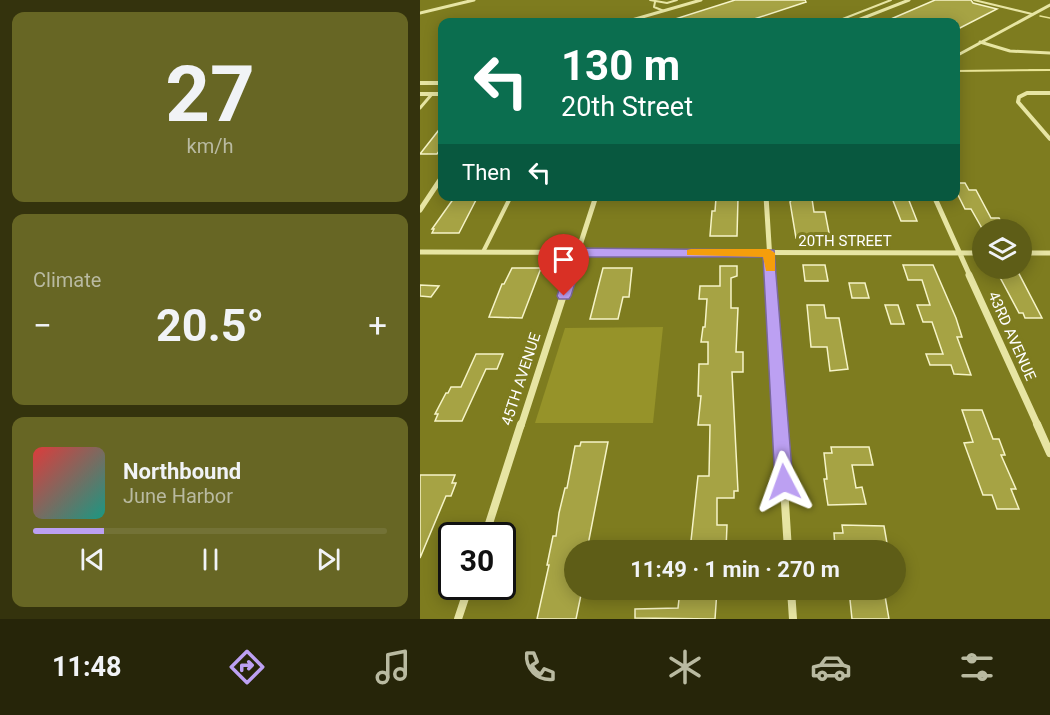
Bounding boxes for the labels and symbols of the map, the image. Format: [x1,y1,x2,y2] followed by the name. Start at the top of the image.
[798,232,892,250] street label: 20TH STREET
[538,234,589,296] pin
[984,289,1040,384] street label: 43RD AVENUE
[498,330,545,428] street label: 45TH AVENUE
[752,450,816,514] position arrow
[438,522,516,600] speed limit sign: 30

